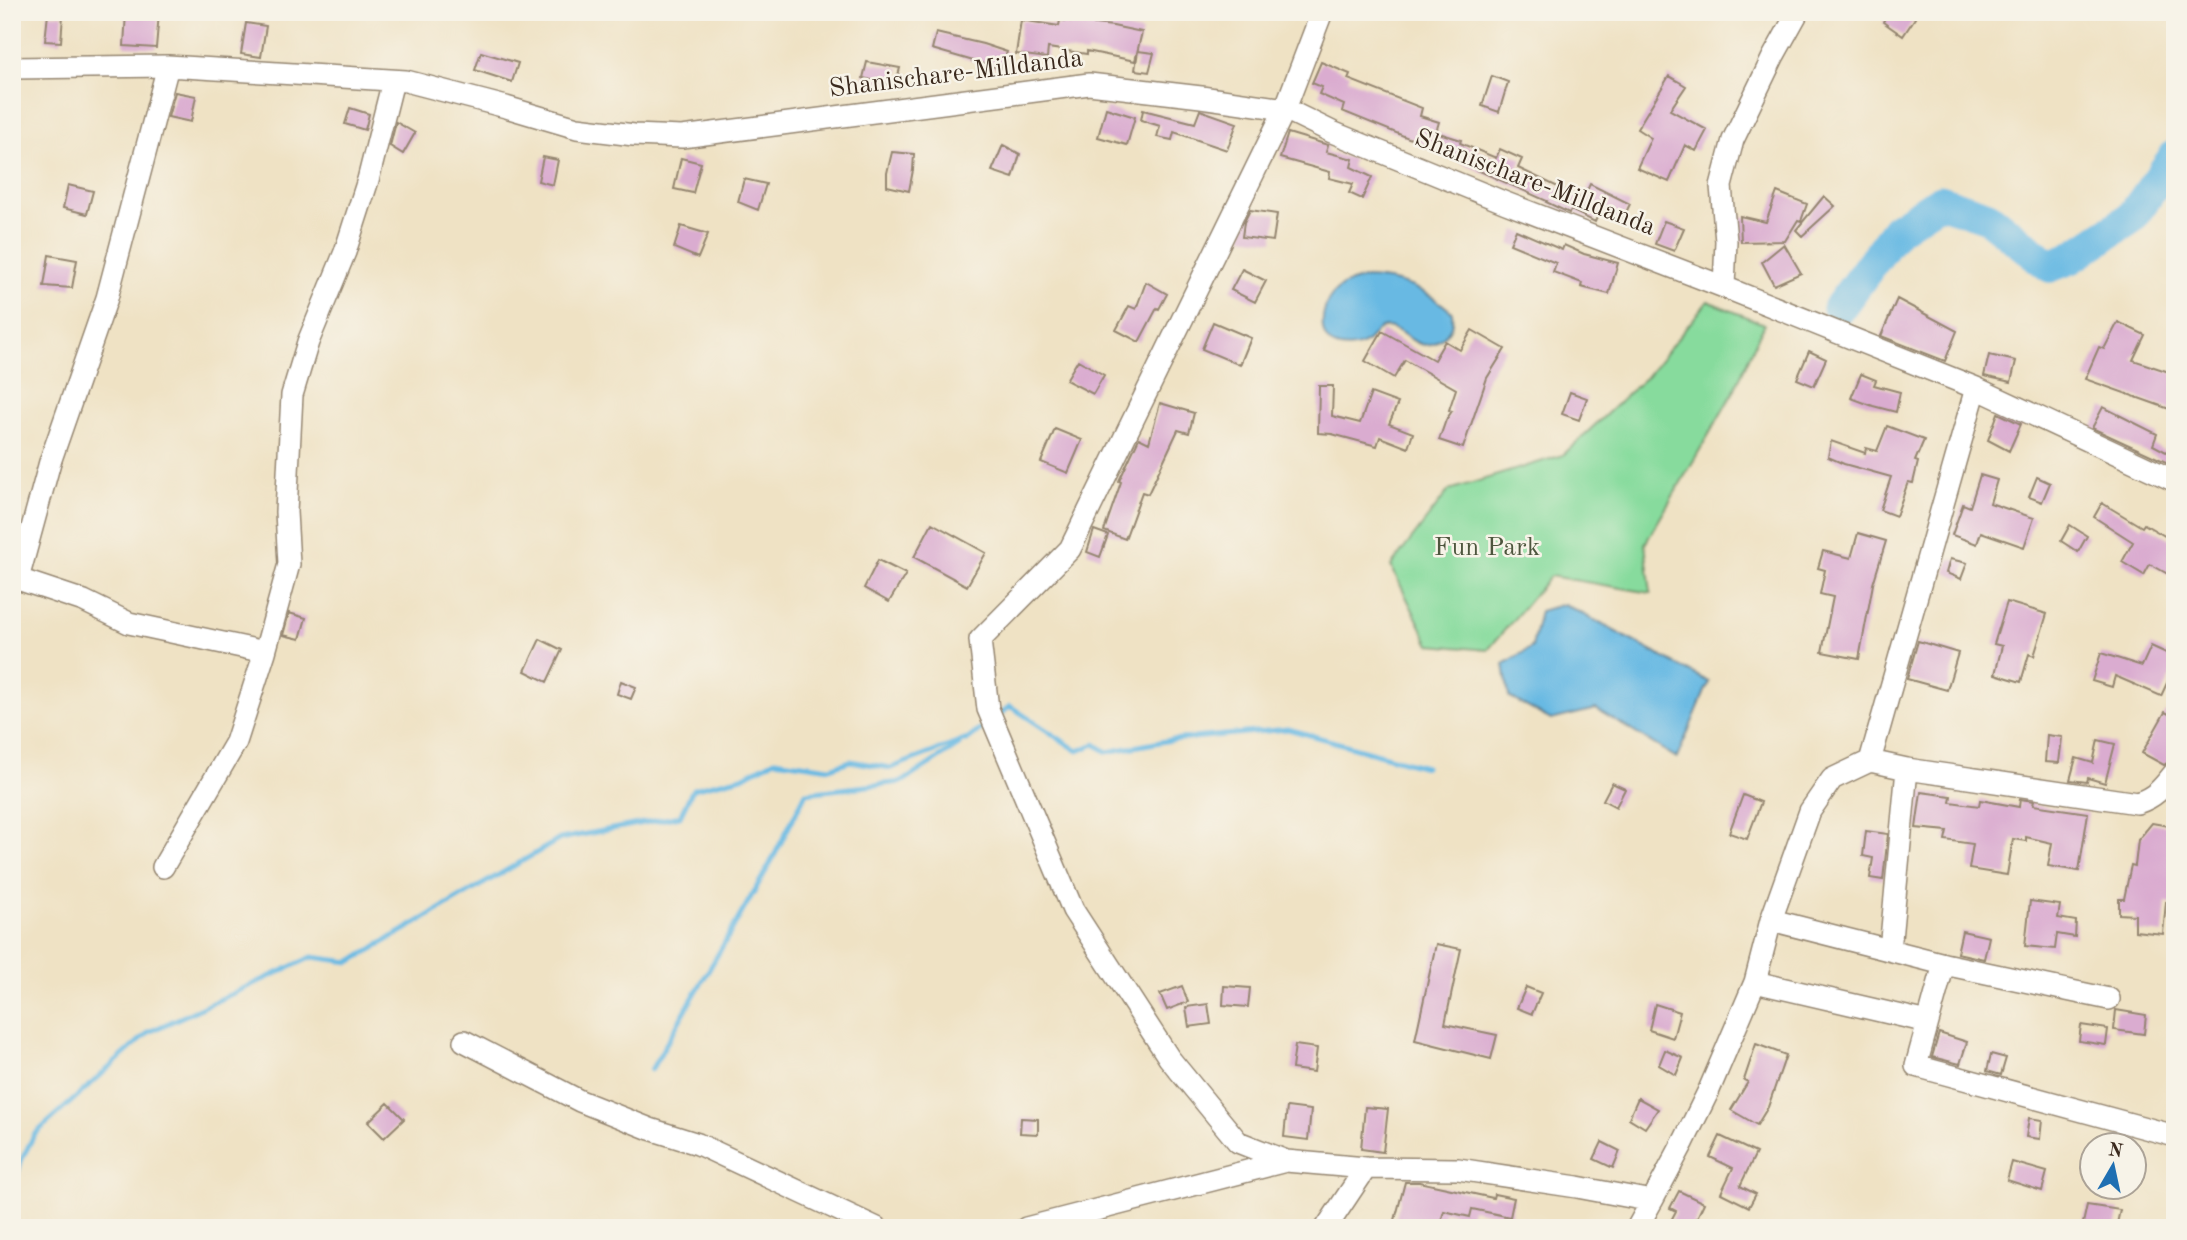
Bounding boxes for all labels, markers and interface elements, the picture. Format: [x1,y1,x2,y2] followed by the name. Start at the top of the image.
[827,45,1085,102] street label: Shanischare-Milldanda
[1411,125,1659,241] street label: Shanischare-Milldanda
[1434,535,1540,561] park label: Fun Park
[2078,1132,2148,1202] north arrow
[2107,1141,2124,1162] text: N

